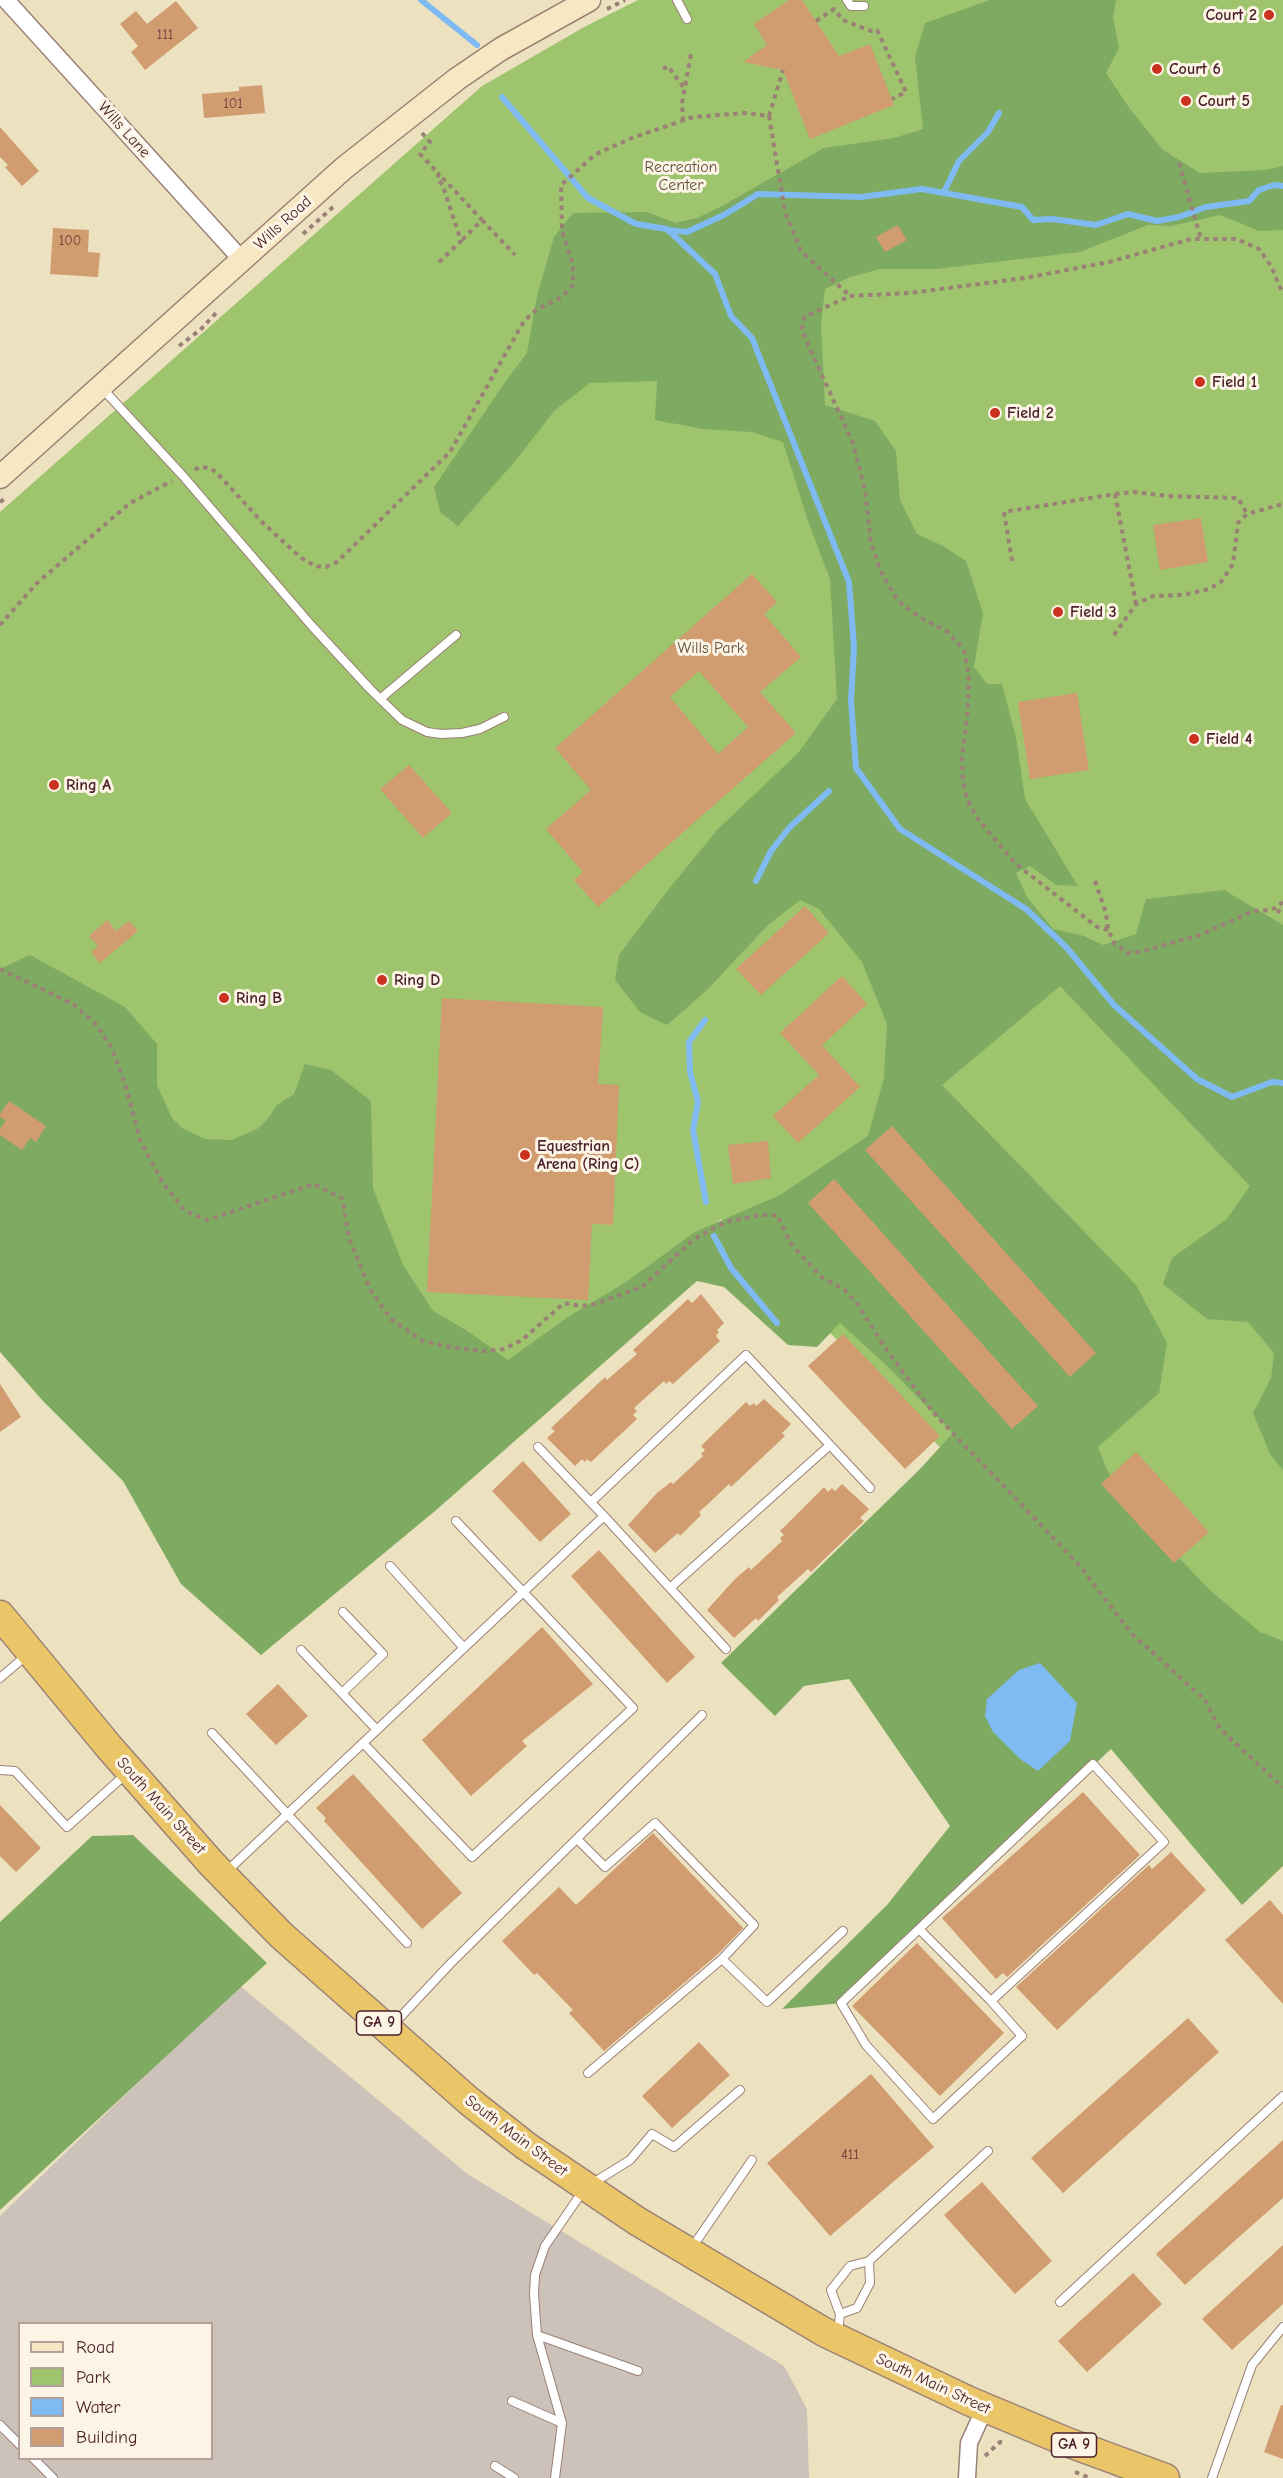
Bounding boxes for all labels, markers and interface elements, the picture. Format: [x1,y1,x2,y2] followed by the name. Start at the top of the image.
[1205,5,1257,25] place label: Court 2
[1262,8,1276,22] marker: Court 2
[157,27,173,43] house number: 111
[1169,59,1221,79] place label: Court 6
[1150,62,1164,76] marker: Court 6
[1198,91,1250,111] place label: Court 5
[1179,94,1193,108] marker: Court 5
[223,96,243,112] house number: 101
[94,98,154,162] street label: Wills Lane
[645,157,717,195] park label: Recreation Center
[250,192,316,254] street label: Wills Road
[59,233,81,249] house number: 100
[1212,372,1257,392] place label: Field 1
[1193,375,1207,389] marker: Field 1
[1007,403,1054,423] place label: Field 2
[988,406,1002,420] marker: Field 2
[1070,602,1117,622] place label: Field 3
[1051,605,1065,619] marker: Field 3
[677,638,745,658] park label: Wills Park
[1206,729,1252,749] place label: Field 4
[1187,732,1201,746] marker: Field 4
[66,775,111,795] place label: Ring A
[47,778,61,792] marker: Ring A
[394,970,440,990] place label: Ring D
[375,973,389,987] marker: Ring D
[236,988,282,1008] place label: Ring B
[217,991,231,1005] marker: Ring B
[537,1136,640,1174] place label: Equestrian Arena (Ring C)
[518,1148,532,1162] marker: Equestrian Arena (Ring C)
[113,1754,209,1858] street label: South Main Street
[356,2011,401,2035] road number: GA 9
[461,2091,571,2181] street label: South Main Street
[841,2147,859,2163] house number: 411
[18,2322,213,2460] legend
[76,2337,115,2358] text: Road
[873,2349,993,2419] street label: South Main Street
[76,2367,110,2388] text: Park
[76,2397,120,2418] text: Water
[76,2427,138,2448] text: Building
[1052,2433,1096,2457] road number: GA 9

